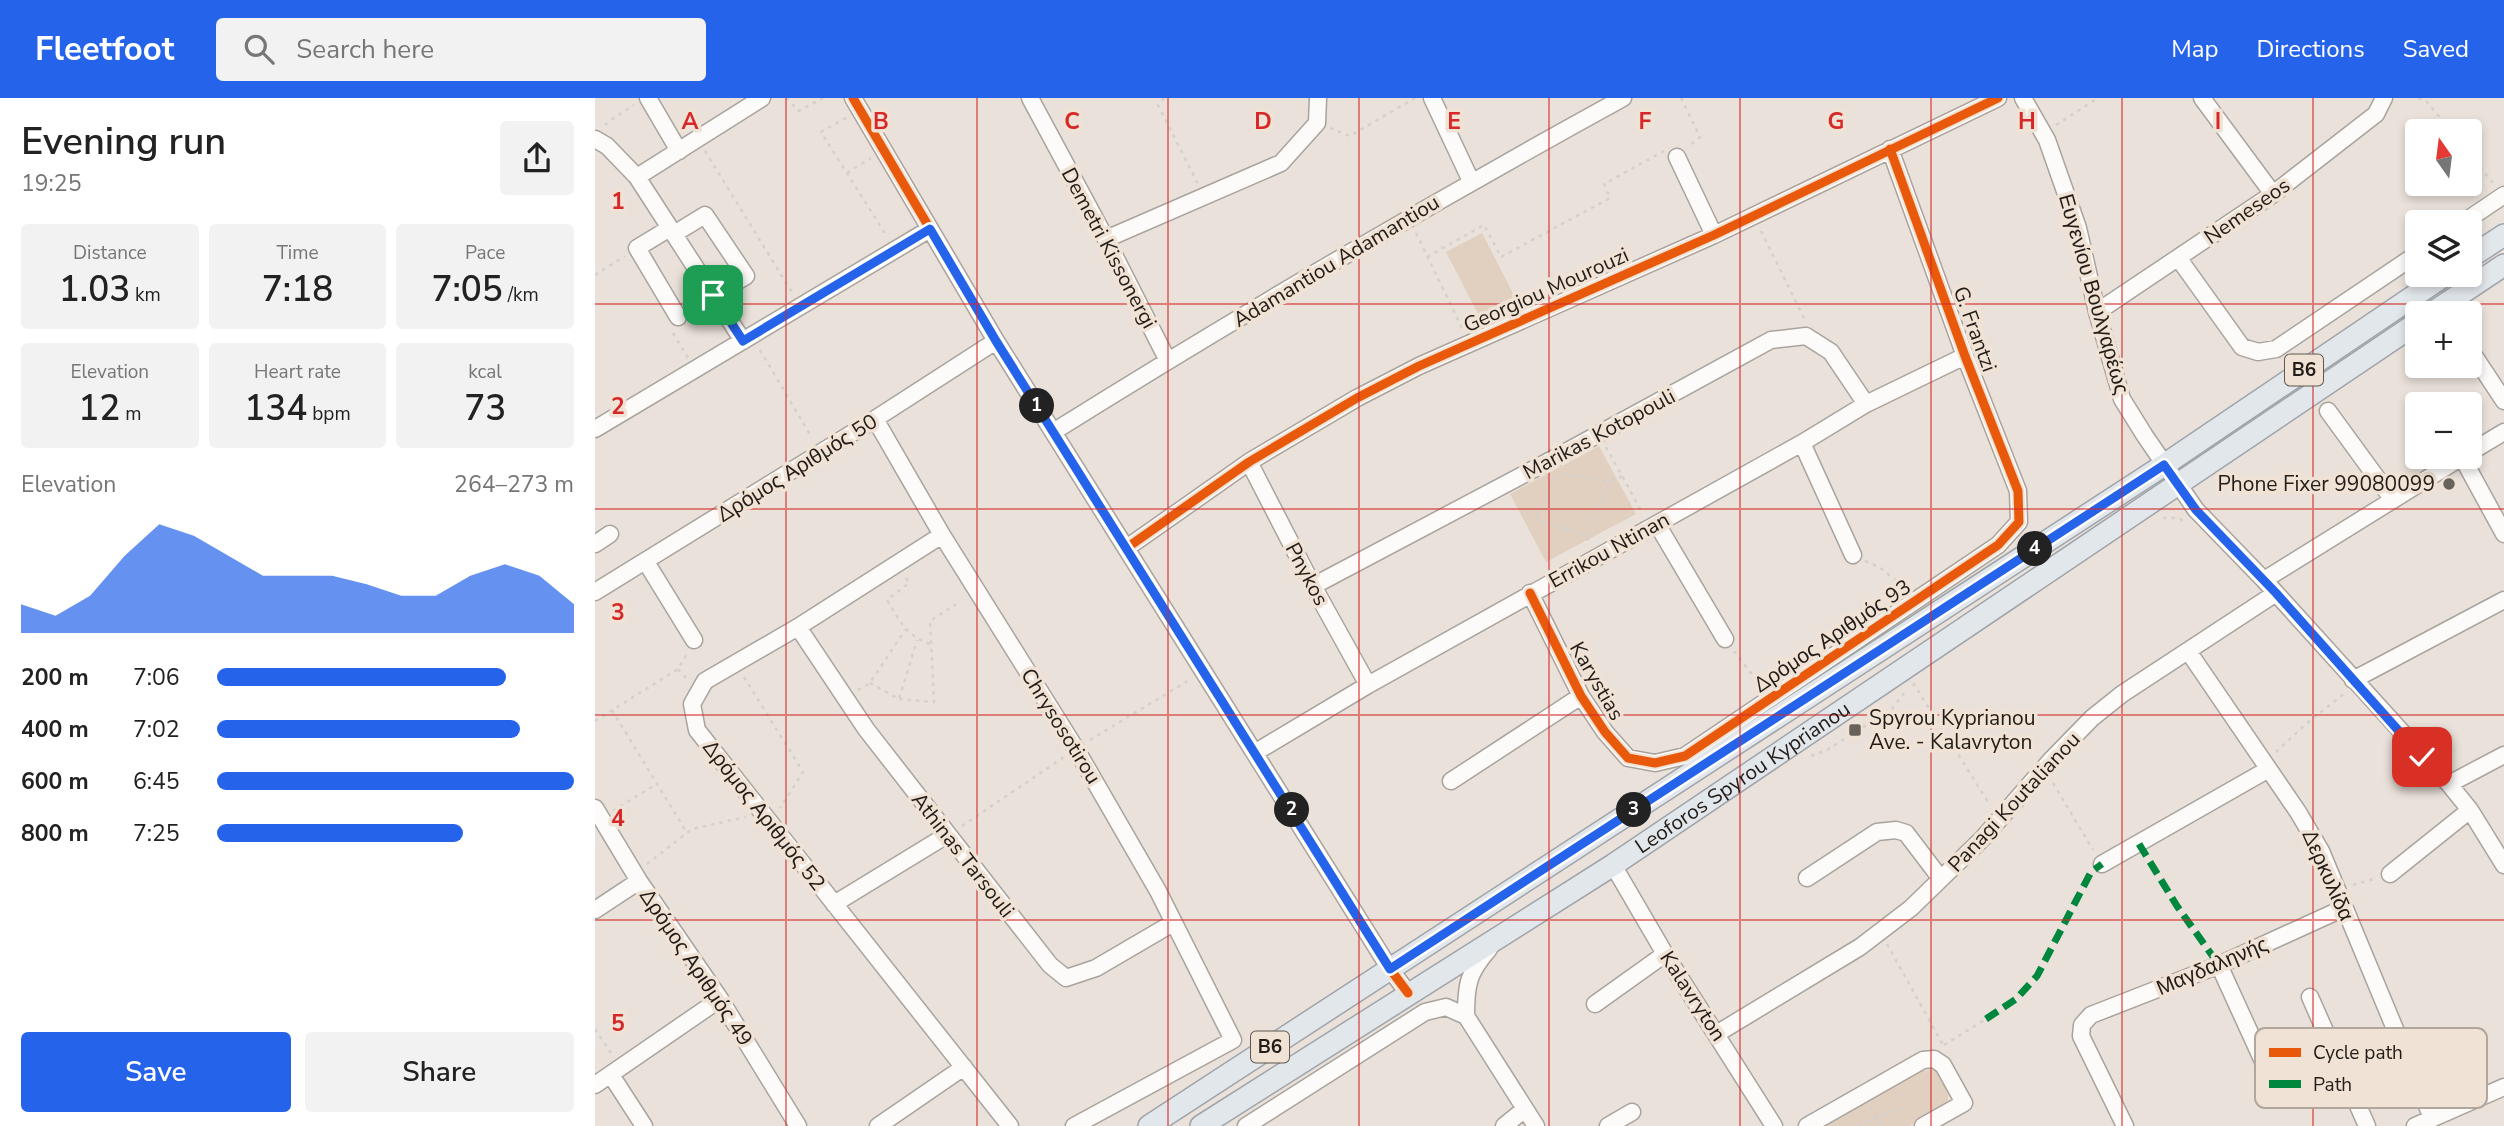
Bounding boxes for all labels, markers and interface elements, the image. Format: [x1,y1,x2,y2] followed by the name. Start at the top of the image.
[216,18,706,81] search box
[35,27,174,72] text: Fleetfoot
[240,30,278,68] icon: search
[296,32,434,67] text: Search here
[2171,33,2218,65] text: Map
[2256,33,2365,65] text: Directions
[2403,33,2469,65] text: Saved
[681,106,699,137] text: A
[873,106,889,137] text: B
[1064,106,1080,137] text: C
[1254,106,1272,137] text: D
[1447,106,1461,137] text: E
[1639,106,1652,137] text: F
[1828,106,1844,137] text: G
[2018,106,2036,137] text: H
[2215,106,2221,137] text: I
[21,116,226,167] text: Evening run
[2405,119,2481,196] north arrow
[2405,119,2482,469] map controls
[500,121,574,195] button: share
[1055,163,1163,333] street label: Demetri Kissonergi
[21,168,81,199] text: 19:25
[2198,171,2296,251] street label: Nemeseos
[611,186,625,217] text: 1
[1228,188,1444,334] street label: Adamantiou Adamantiou
[2052,191,2136,397] street label: Ευγενίου Βουλγαρέως
[2405,210,2482,287] button: layers
[73,240,147,266] text: Distance
[276,240,319,266] text: Time
[465,240,505,266] text: Pace
[1459,241,1633,339] street label: Georgiou Mourouzi
[683,265,743,325] pin
[59,266,130,313] text: 1.03
[262,266,333,313] text: 7:18
[432,266,503,313] text: 7:05
[694,276,732,314] icon: arrive
[130,282,161,308] text: km
[503,282,539,308] text: /km
[1947,282,2003,376] street label: G. Frantzi
[2405,301,2482,378] button: +
[2285,354,2323,386] road number: B6
[70,359,149,385] text: Elevation
[254,359,341,385] text: Heart rate
[468,359,502,385] text: kcal
[1518,382,1680,486] street label: Marikas Kotopouli
[78,385,120,432] text: 12
[244,385,307,432] text: 134
[464,385,506,432] text: 73
[1019,388,1055,424] pin: 1
[611,391,625,422] text: 2
[1031,392,1042,418] text: 1
[2405,392,2482,469] button: −
[120,401,141,427] text: m
[307,401,351,427] text: bpm
[711,407,883,529] street label: Δρόμος Αριθμός 50
[21,469,116,500] text: Elevation
[454,469,574,500] text: 264–273 m
[2218,470,2435,498] place label: Phone Fixer 99080099
[2441,476,2457,492] marker: Phone Fixer 99080099
[1544,505,1674,595] street label: Errikou Ntinan
[2017,532,2053,566] pin: 4
[2029,535,2040,561] text: 4
[1279,538,1335,610] street label: Pnykos
[1748,573,1916,699] street label: Δρόμος Αριθμός 93
[611,597,625,628] text: 3
[1563,637,1631,725] street label: Karystias
[21,662,89,693] text: 200 m
[133,662,180,693] text: 7:06
[1014,663,1108,789] street label: Chrysosotirou
[1630,695,1856,860] street label: Leoforos Spyrou Kyprianou
[1869,704,2036,756] place label: Spyrou Kyprianou Ave. - Kalavryton
[21,714,89,745] text: 400 m
[133,714,180,745] text: 7:02
[1847,722,1863,738] marker: Spyrou Kyprianou Ave. - Kalavryton
[1942,726,2086,878] street label: Panagi Koutalianou
[2392,727,2452,787] pin
[696,734,832,896] street label: Δρόμος Αριθμός 52
[2403,738,2441,776] icon: check
[21,766,89,797] text: 600 m
[133,766,180,797] text: 6:45
[905,786,1021,924] street label: Athinas Tarsouli
[1275,792,1309,828] pin: 2
[1616,792,1651,828] pin: 3
[1286,796,1297,822] text: 2
[1628,796,1639,822] text: 3
[611,803,625,834] text: 4
[21,818,89,849] text: 800 m
[133,818,180,849] text: 7:25
[2295,825,2361,925] street label: Δερκυλίδα
[633,883,759,1051] street label: Δρόμος Αριθμός 49
[2152,930,2272,1002] street label: Μαγδαληνής
[1653,945,1733,1047] street label: Kalavryton
[611,1008,625,1039] text: 5
[2255,1028,2487,1108] legend
[21,1032,291,1112] button: Save
[305,1032,574,1112] button: Share
[1251,1032,1289,1063] road number: B6
[2313,1040,2403,1066] text: Cycle path
[2313,1072,2352,1098] text: Path

